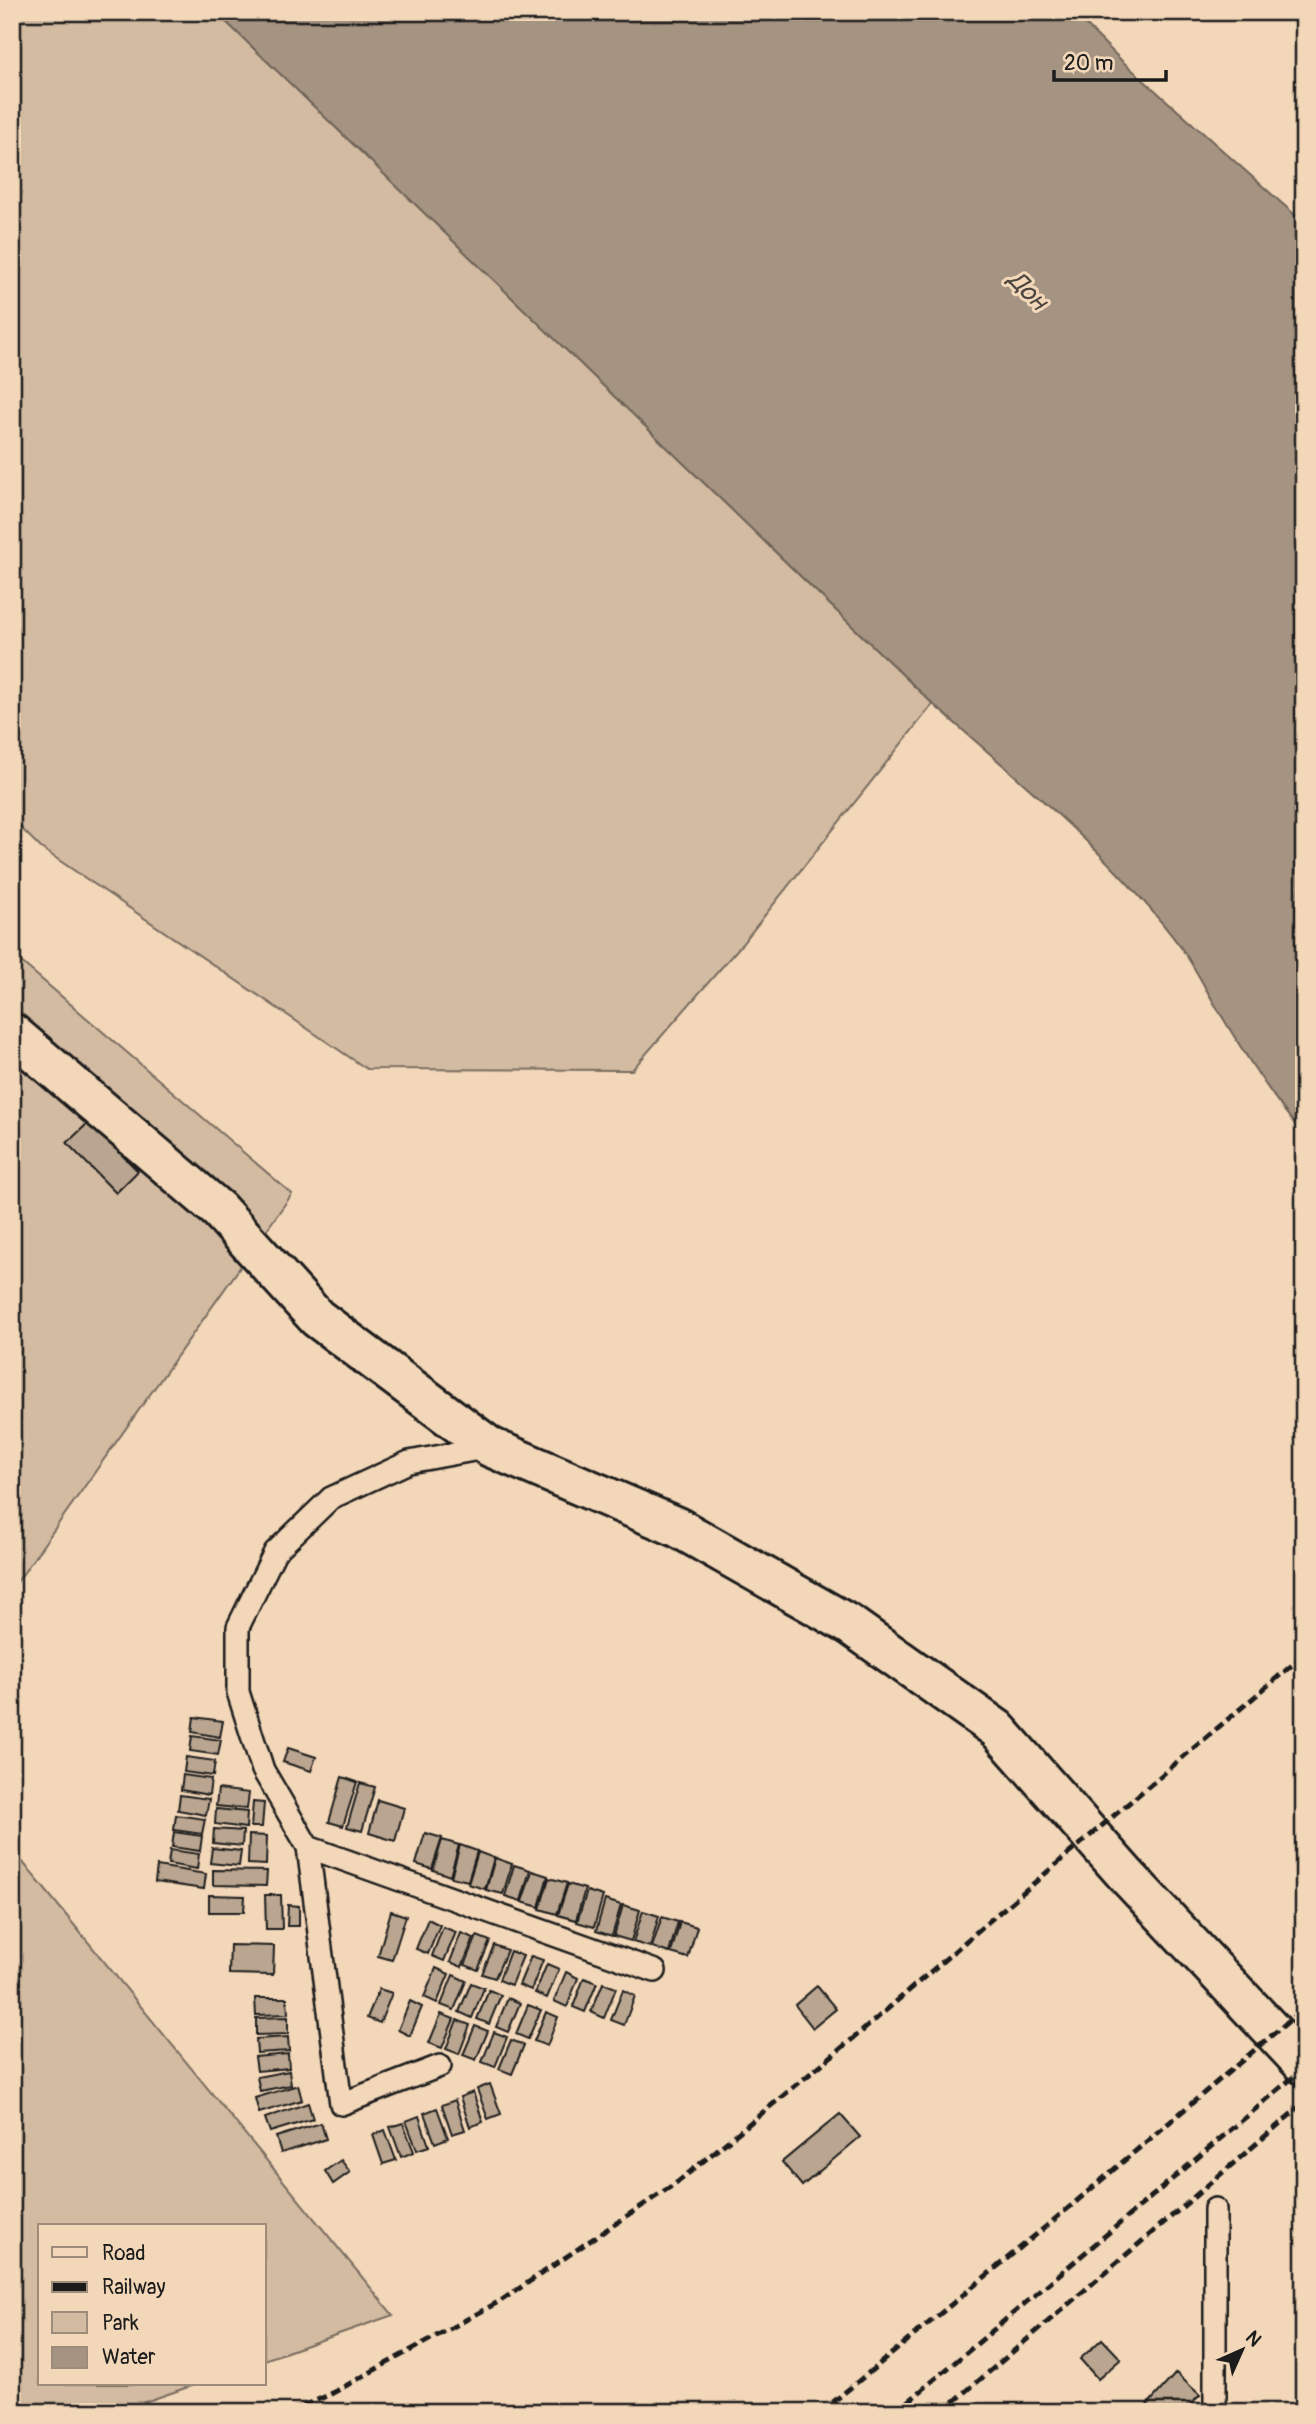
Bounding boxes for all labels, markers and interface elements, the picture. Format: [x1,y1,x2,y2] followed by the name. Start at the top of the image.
[1054,38,1166,82] scale bar
[1064,50,1113,77] text: 20 m
[1000,263,1056,319] water label: Дон
[38,2224,266,2386] legend
[102,2240,146,2267] text: Road
[102,2274,166,2301] text: Railway
[102,2310,139,2337] text: Park
[1208,2316,1278,2386] north arrow
[1240,2326,1266,2352] text: N
[102,2344,156,2371] text: Water

